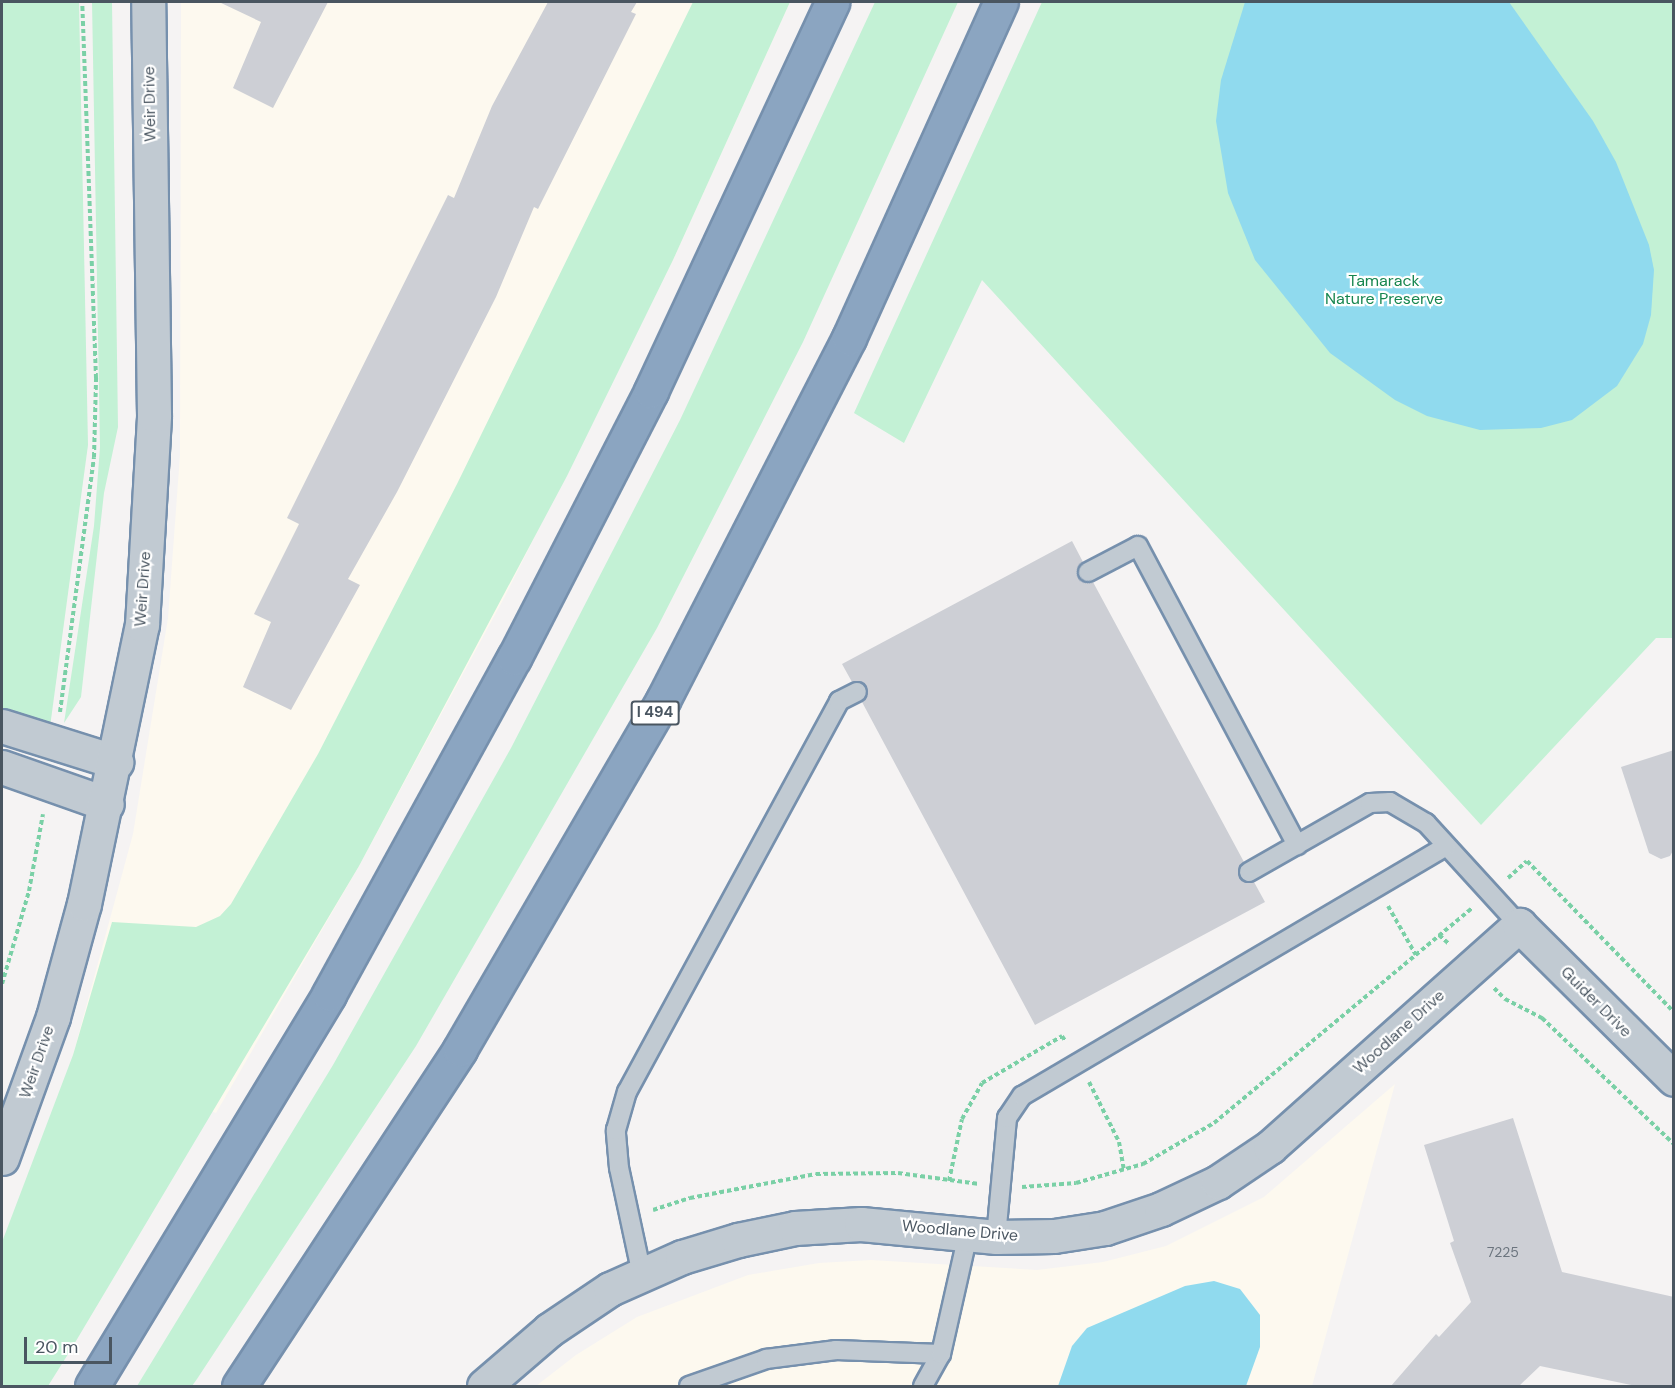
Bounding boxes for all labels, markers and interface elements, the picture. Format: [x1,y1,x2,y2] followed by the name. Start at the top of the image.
[140,66,160,142] street label: Weir Drive
[1325,271,1443,309] park label: Tamarack Nature Preserve
[131,551,155,627] street label: Weir Drive
[630,701,680,725] road number: I 494
[1557,963,1635,1041] street label: Guider Drive
[1349,986,1449,1078] street label: Woodlane Drive
[16,1023,58,1101] street label: Weir Drive
[901,1216,1019,1246] street label: Woodlane Drive
[1487,1244,1519,1260] house number: 7225
[27,1325,116,1363] scale bar
[35,1335,78,1359] text: 20 m

